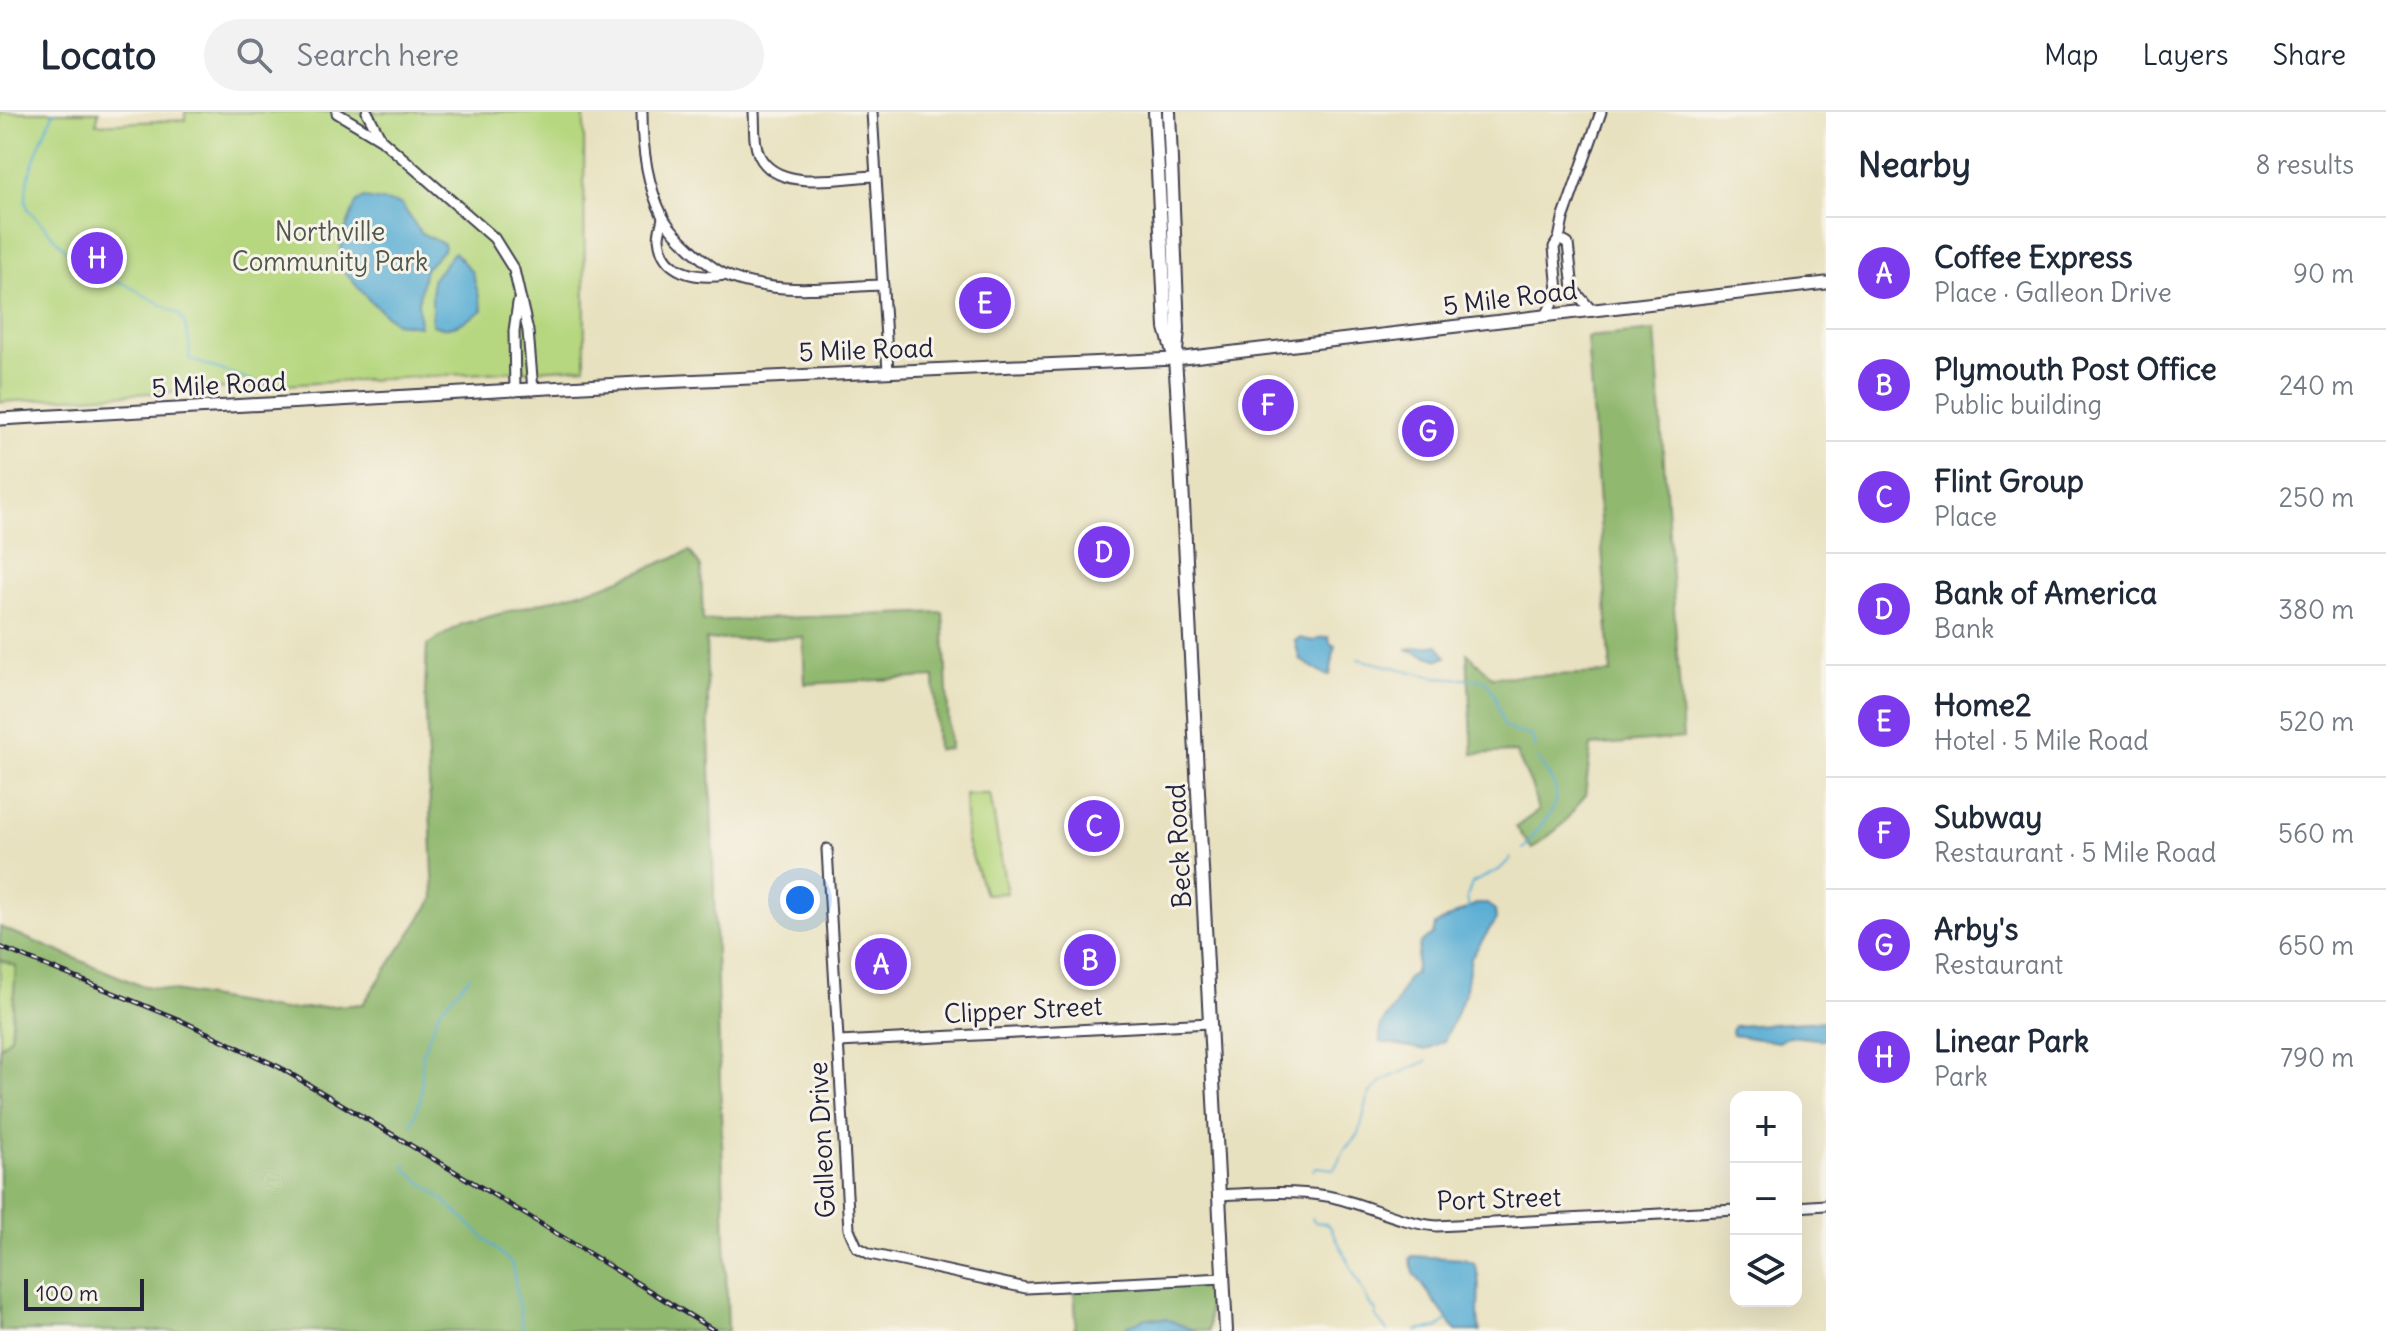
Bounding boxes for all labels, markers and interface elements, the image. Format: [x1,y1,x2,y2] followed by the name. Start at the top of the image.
[204,19,764,91] search box
[40,32,156,79] text: Locato
[232,33,276,77] icon: search
[296,36,459,74] text: Search here
[2044,37,2099,73] text: Map
[2143,37,2229,73] text: Layers
[2273,37,2346,73] text: Share
[1858,143,1971,186] text: Nearby
[2256,148,2354,181] text: 8 results
[232,215,428,278] park label: Northville Community Park
[71,228,123,288] pin: H
[1934,238,2133,276] text: Coffee Express
[1876,257,1892,290] text: A
[2293,257,2354,290] text: 90 m
[959,273,1011,333] pin: E
[1441,273,1579,322] street label: 5 Mile Road
[1934,276,2172,309] text: Place · Galleon Drive
[798,331,934,368] street label: 5 Mile Road
[1934,350,2217,388] text: Plymouth Post Office
[151,364,287,405] street label: 5 Mile Road
[1875,369,1893,402] text: B
[2279,369,2354,402] text: 240 m
[1242,375,1294,435] pin: F
[1934,388,2102,421] text: Public building
[1402,401,1454,461] pin: G
[1934,462,2084,500] text: Flint Group
[1875,481,1893,514] text: C
[2279,481,2354,514] text: 250 m
[1934,500,1997,533] text: Place
[1078,522,1130,582] pin: D
[1934,574,2157,612] text: Bank of America
[1875,593,1893,626] text: D
[2278,593,2354,626] text: 380 m
[1934,612,1994,645] text: Bank
[1934,686,2031,724] text: Home2
[1876,705,1892,738] text: E
[2279,705,2354,738] text: 520 m
[1934,724,2149,757] text: Hotel · 5 Mile Road
[1159,783,1198,909] street label: Beck Road
[1068,796,1120,856] pin: C
[1934,798,2042,836] text: Subway
[1877,817,1891,850] text: F
[2278,817,2354,850] text: 560 m
[1934,836,2216,869] text: Restaurant · 5 Mile Road
[780,880,820,920] your location
[1934,910,2018,948] text: Arby's
[1875,929,1893,962] text: G
[2278,929,2354,962] text: 650 m
[1064,930,1116,990] pin: B
[855,934,907,994] pin: A
[1934,948,2063,981] text: Restaurant
[943,989,1103,1030] street label: Clipper Street
[1934,1022,2089,1060] text: Linear Park
[1875,1041,1893,1074] text: H
[2280,1041,2354,1074] text: 790 m
[1934,1060,1988,1093] text: Park
[801,1061,842,1219] street label: Galleon Drive
[1730,1091,1802,1307] map controls
[1730,1091,1802,1163] button: +
[1730,1163,1802,1235] button: −
[1436,1180,1562,1217] street label: Port Street
[1730,1235,1802,1307] button: layers
[24,1275,144,1311] scale bar
[36,1279,98,1307] text: 100 m

